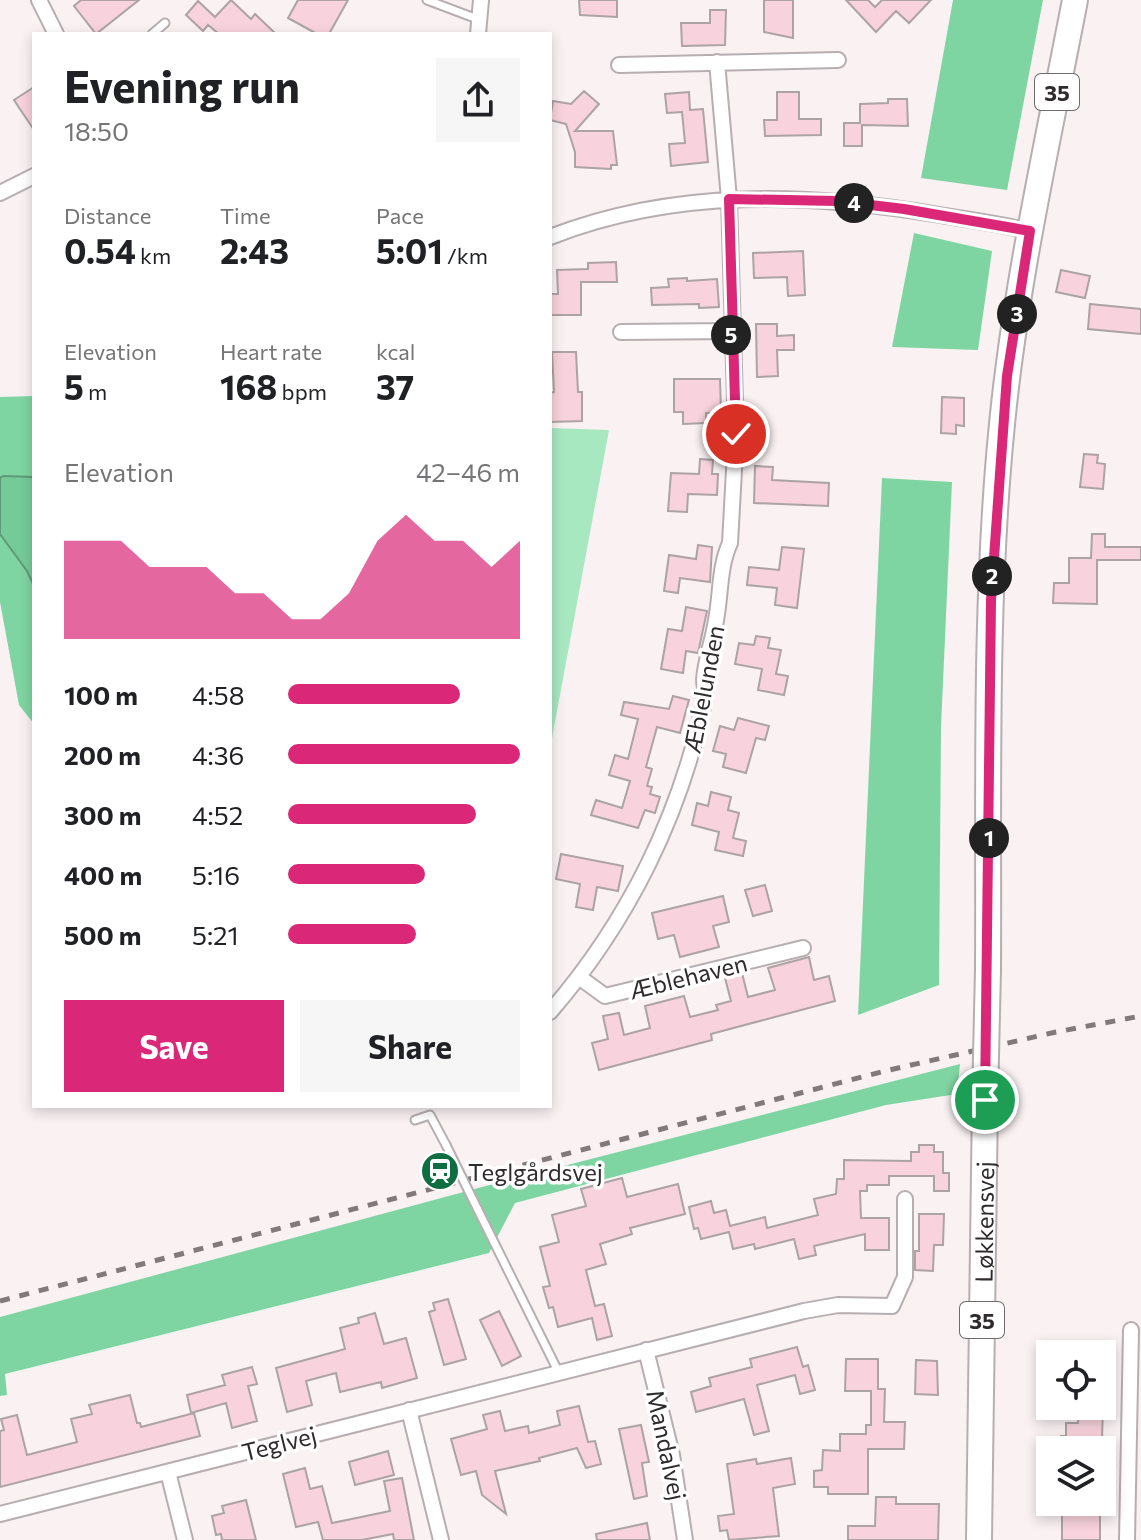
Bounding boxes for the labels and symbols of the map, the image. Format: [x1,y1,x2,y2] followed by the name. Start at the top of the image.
[1035,74,1079,110] road number: 35
[834,183,874,223] pin: 4
[997,294,1037,334] pin: 3
[711,315,751,355] pin: 5
[702,400,770,468] pin
[972,556,1012,596] pin: 2
[676,623,730,755] street label: Æblelunden
[969,818,1009,858] pin: 1
[626,947,750,1005] street label: Æblehaven
[951,1066,1019,1134] pin
[419,1150,461,1192] station icon: Teglgårdsvej
[468,1157,603,1186] place label: Teglgårdsvej
[968,1161,999,1283] street label: Løkkensvej
[960,1302,1004,1338] road number: 35
[641,1387,693,1503] street label: Mandalvej
[239,1420,319,1466] street label: Teglvej

